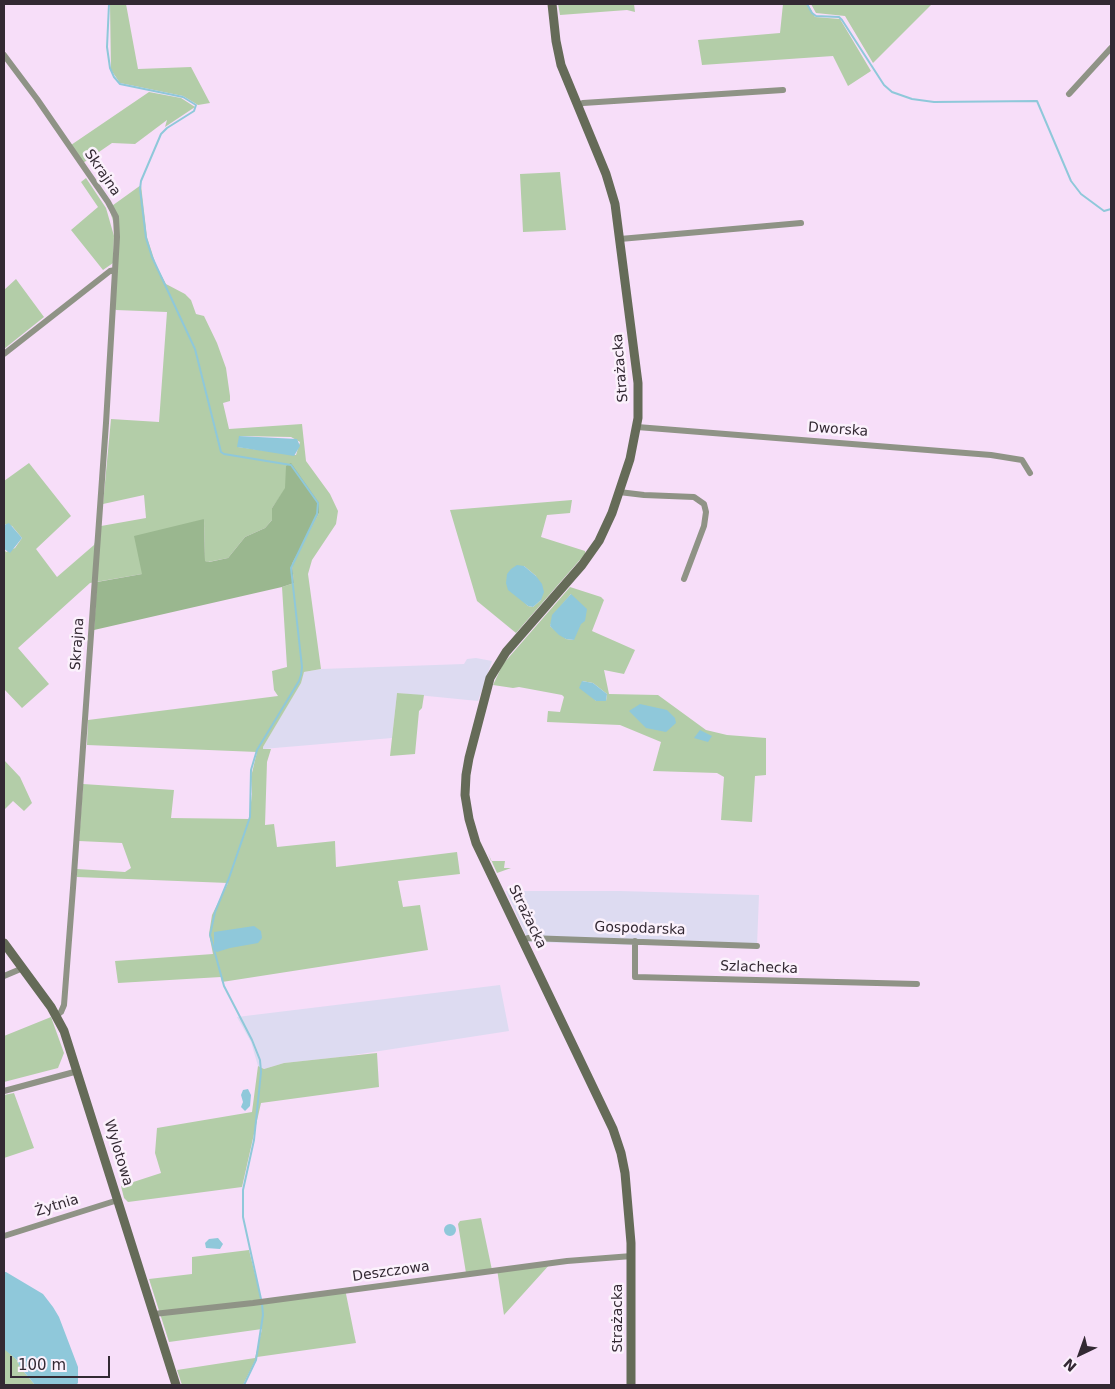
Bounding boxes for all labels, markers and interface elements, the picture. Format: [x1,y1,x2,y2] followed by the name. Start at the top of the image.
[80,146,124,200] street label: Skrajna
[610,333,632,403] street label: Strażacka
[807,420,869,440] street label: Dworska
[68,617,88,671] street label: Skrajna
[504,882,550,952] street label: Strażacka
[594,919,686,939] street label: Gospodarska
[720,958,798,978] street label: Szlachecka
[100,1118,136,1188] street label: Wylotowa
[33,1191,81,1221] street label: Żytnia
[351,1258,431,1286] street label: Deszczowa
[610,1284,626,1352] street label: Strażacka
[1055,1329,1105,1379] north arrow
[12,1346,112,1378] scale bar
[1060,1355,1080,1375] text: N
[18,1356,66,1374] text: 100 m

